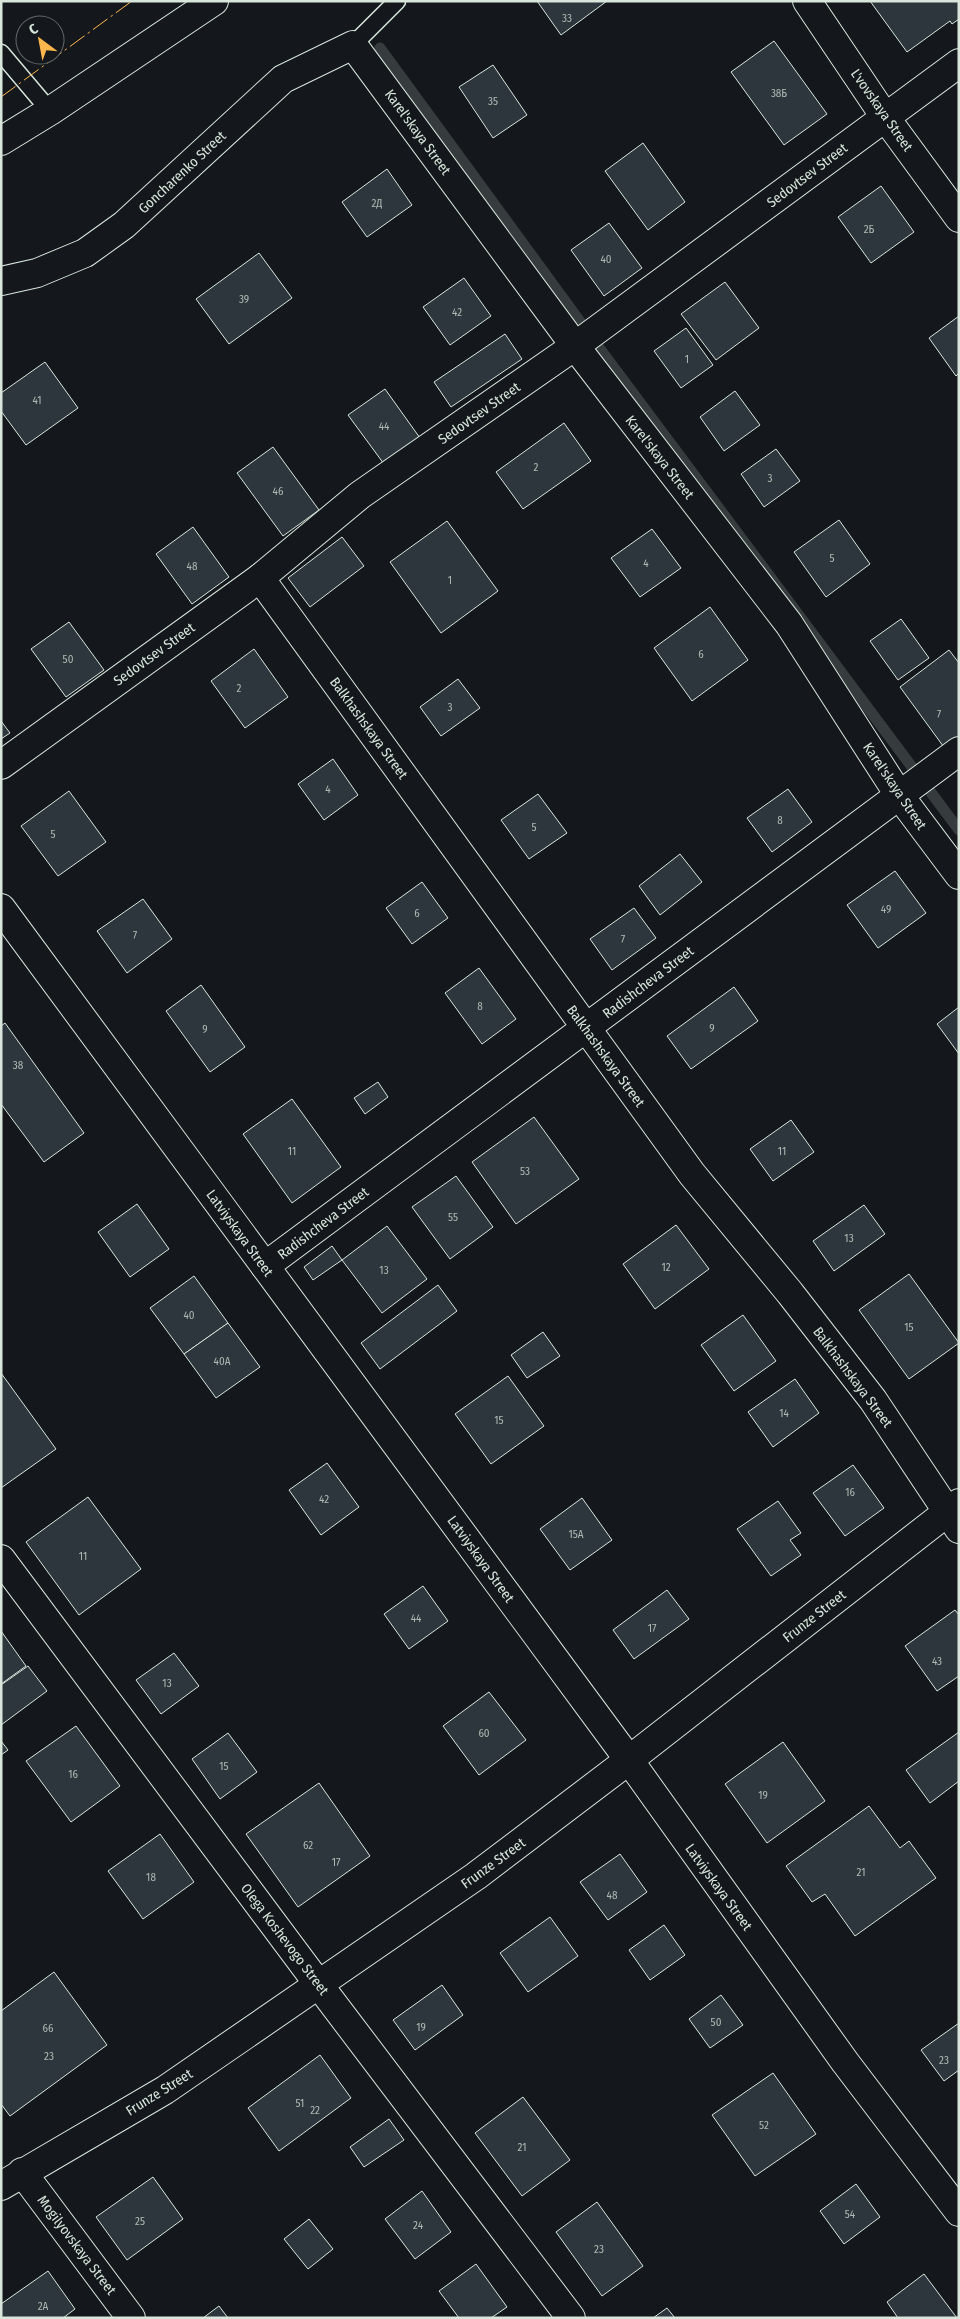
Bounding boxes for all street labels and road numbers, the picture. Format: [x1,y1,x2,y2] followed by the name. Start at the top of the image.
[847,66,917,155] street label: L'vovskaya Street
[381,86,454,179] street label: Karel'skaya Street
[135,127,230,217] street label: Goncharenko Street
[764,139,851,211] street label: Sedovtsev Street
[435,379,524,448] street label: Sedovtsev Street
[622,412,698,503] street label: Karel'skaya Street
[110,619,199,690] street label: Sedovtsev Street
[326,674,411,783] street label: Balkhashskaya Street
[859,740,930,833] street label: Karel'skaya Street
[599,942,698,1022] street label: Radishcheva Street
[563,1002,648,1111] street label: Balkhashskaya Street
[274,1183,373,1263] street label: Radishcheva Street
[202,1187,277,1280] street label: Latviyskaya Street
[809,1324,896,1431] street label: Balkhashskaya Street
[443,1513,518,1606] street label: Latviyskaya Street
[779,1586,850,1646] street label: Frunze Street
[458,1834,529,1892] street label: Frunze Street
[681,1841,756,1934] street label: Latviyskaya Street
[237,1880,332,1999] street label: Olega Koshevogo Street
[123,2065,196,2120] street label: Frunze Street
[34,2192,120,2299] street label: Mogilyovskaya Street

